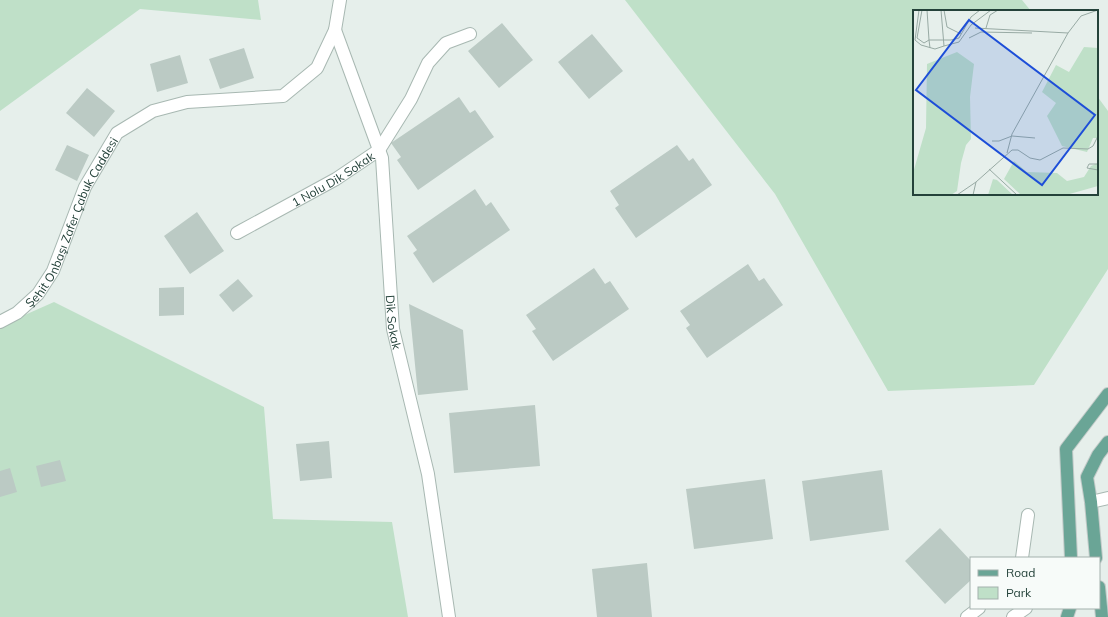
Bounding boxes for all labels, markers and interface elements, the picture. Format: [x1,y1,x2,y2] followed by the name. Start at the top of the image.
[913,10,1098,195] inset map
[22,134,121,310] street label: Şehit Onbaşı Zafer Çabuk Caddesi
[289,148,378,209] street label: 1 Nolu Dik Sokak
[383,294,405,352] street label: Dik Sokak
[970,557,1100,609] legend
[1006,565,1035,580] text: Road
[1006,585,1032,600] text: Park

